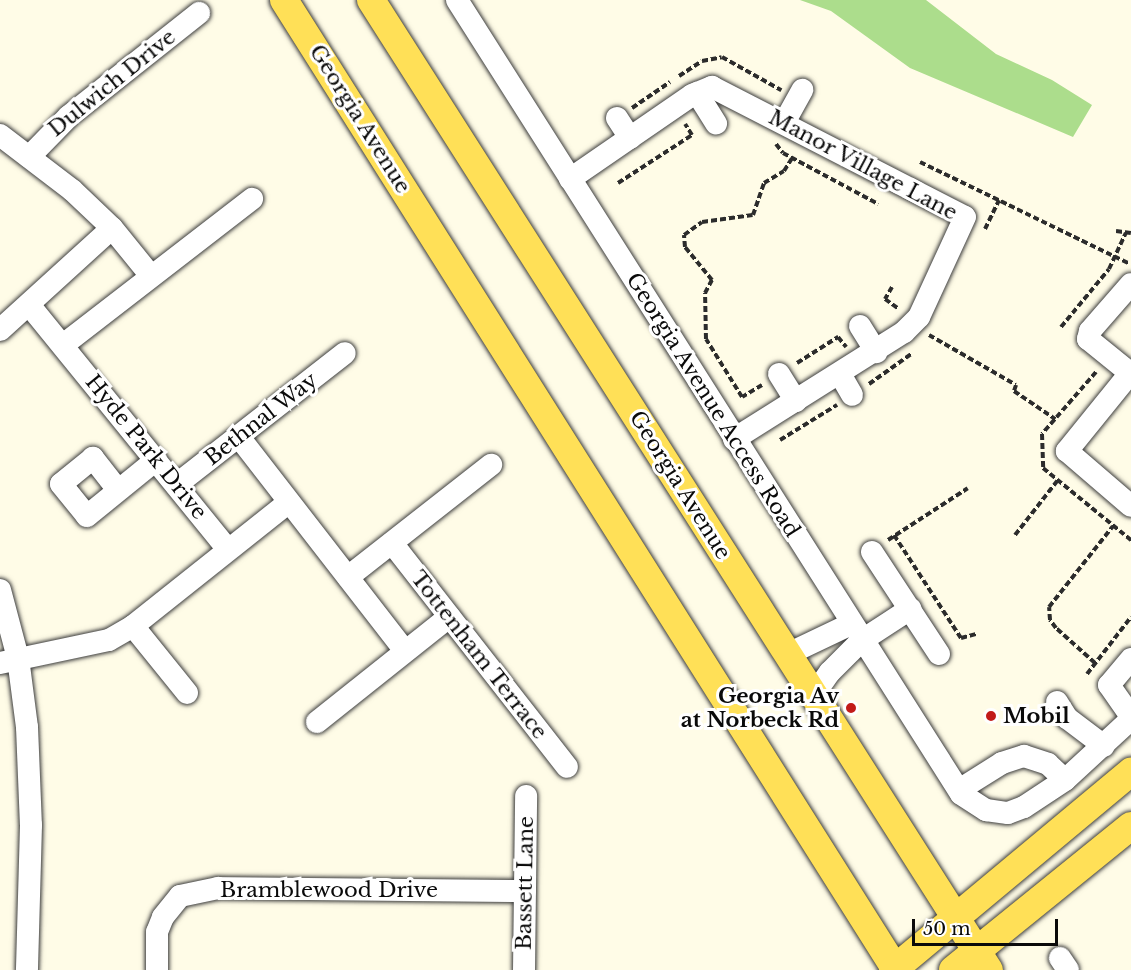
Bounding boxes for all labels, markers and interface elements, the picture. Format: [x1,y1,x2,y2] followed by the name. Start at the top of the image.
[43,24,181,142] street label: Dulwich Drive
[304,40,416,198] street label: Georgia Avenue
[764,104,962,226] street label: Manor Village Lane
[620,267,806,543] street label: Georgia Avenue Access Road
[199,367,323,471] street label: Bethnal Way
[80,370,212,524] street label: Hyde Park Drive
[624,406,736,564] street label: Georgia Avenue
[405,566,553,744] street label: Tottenham Terrace
[680,683,839,733] place label: Georgia Av at Norbeck Rd
[844,701,858,715] marker: Georgia Av at Norbeck Rd
[1003,703,1070,729] place label: Mobil
[984,709,998,723] marker: Mobil
[511,816,539,950] street label: Bassett Lane
[220,877,438,903] street label: Bramblewood Drive
[915,907,1060,945] scale bar
[923,918,971,940] text: 50 m

